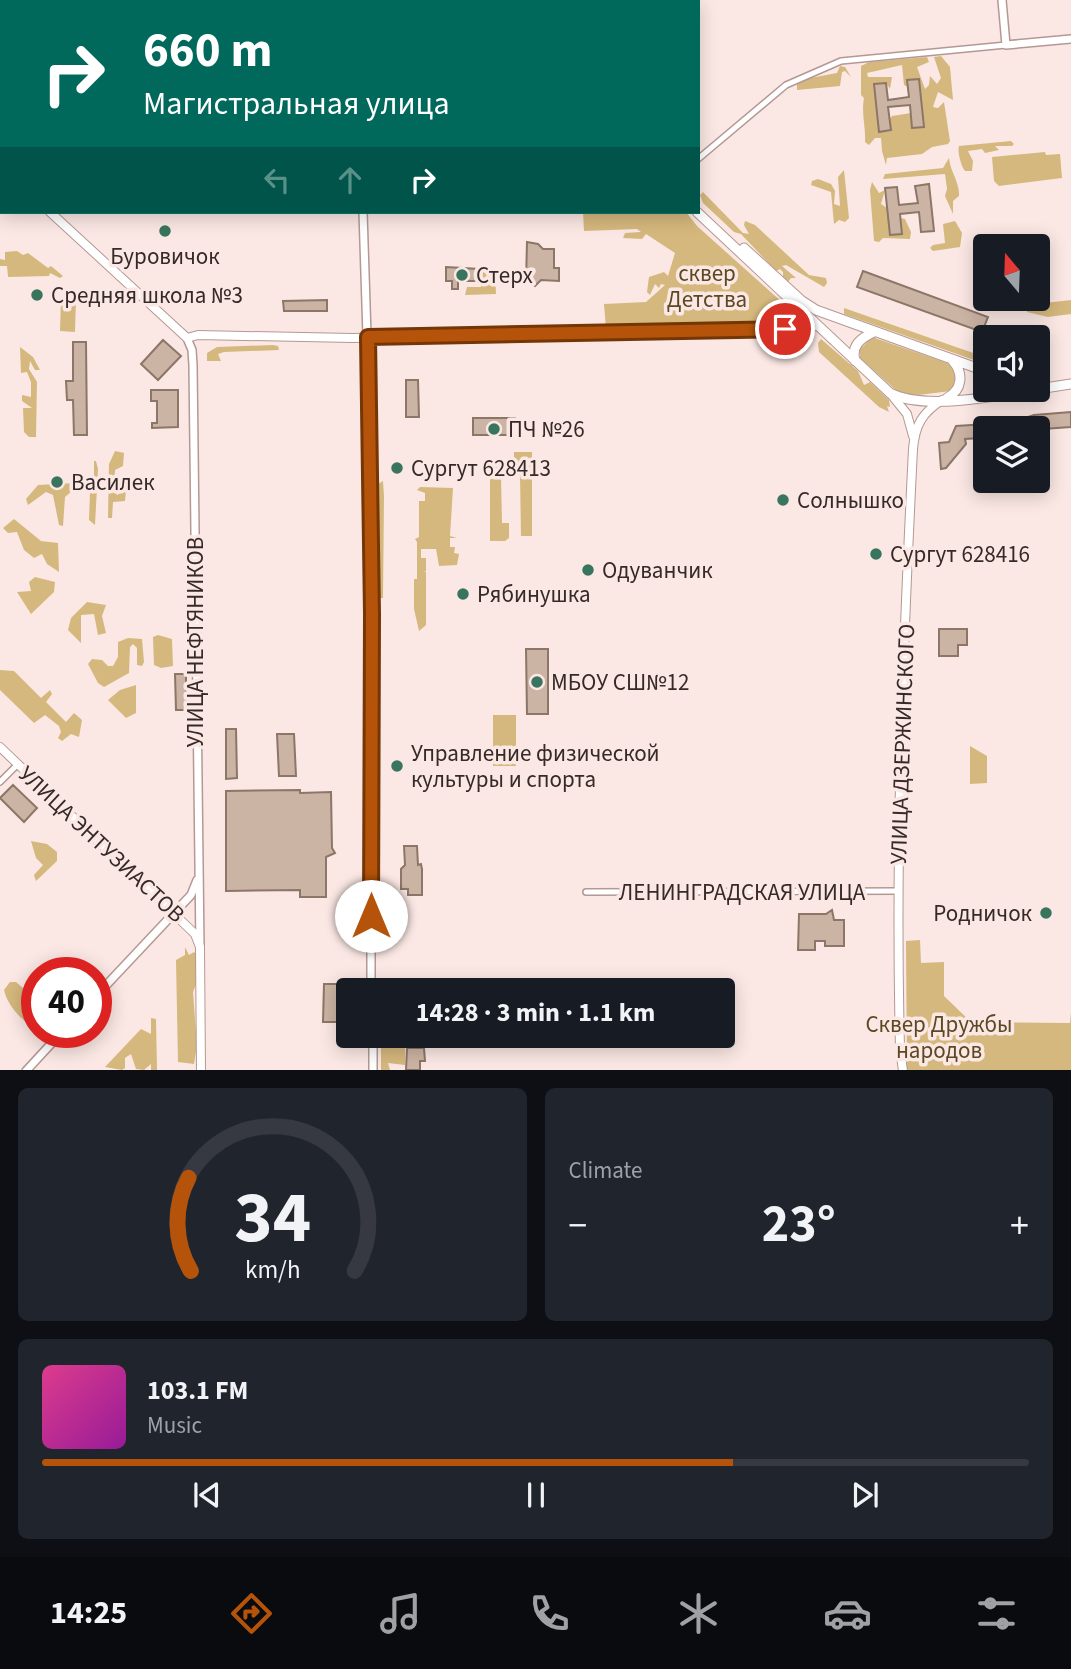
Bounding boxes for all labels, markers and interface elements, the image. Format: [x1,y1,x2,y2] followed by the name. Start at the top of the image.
[143,16,272,86] text: 660 m
[28,28,119,119] icon: right
[143,81,450,127] text: Магистральная улица
[258,161,296,199] icon: left
[331,161,369,199] icon: ahead
[404,161,442,199] icon: right
[157,223,173,239] marker: Буровичок
[973,234,1050,312] north arrow
[973,234,1050,493] map controls
[110,240,220,273] place label: Буровичок
[667,257,747,316] park label: сквер Детства
[476,259,533,292] place label: Стерх
[454,267,470,283] marker: Стерх
[51,279,243,312] place label: Средняя школа №3
[29,287,45,303] marker: Средняя школа №3
[755,299,815,359] pin
[766,310,804,348] icon: arrive
[973,325,1050,402] button: sound
[508,413,585,446] place label: ПЧ №26
[973,416,1050,493] button: layers
[486,421,502,437] marker: ПЧ №26
[411,452,551,485] place label: Сургут 628413
[389,460,405,476] marker: Сургут 628413
[71,466,155,499] place label: Василек
[49,474,65,490] marker: Василек
[797,484,904,517] place label: Солнышко
[775,492,791,508] marker: Солнышко
[179,537,212,747] street label: УЛИЦА НЕФТЯНИКОВ
[890,538,1030,571] place label: Сургут 628416
[868,546,884,562] marker: Сургут 628416
[602,554,713,587] place label: Одуванчик
[580,562,596,578] marker: Одуванчик
[477,578,591,611] place label: Рябинушка
[455,586,471,602] marker: Рябинушка
[882,623,923,865] street label: УЛИЦА ДЗЕРЖИНСКОГО
[551,666,689,699] place label: МБОУ СШ№12
[529,674,545,690] marker: МБОУ СШ№12
[411,737,660,796] place label: Управление физической культуры и спорта
[11,758,192,930] street label: УЛИЦА ЭНТУЗИАСТОВ
[389,758,405,774] marker: Управление физической культуры и спорта
[619,876,866,909] street label: ЛЕНИНГРАДСКАЯ УЛИЦА
[334,879,408,953] position arrow
[933,897,1033,930] place label: Родничок
[1038,905,1054,921] marker: Родничок
[21,957,112,1048] speed limit sign: 40
[416,994,655,1031] text: 14:28 · 3 min · 1.1 km
[865,1008,1013,1067] park label: Сквер Дружбы народов
[569,1154,642,1187] text: Climate
[234,1166,311,1270] text: 34
[762,1188,836,1262] text: 23°
[569,1199,587,1253] text: −
[1010,1199,1029,1253] text: +
[245,1251,300,1287] text: km/h
[147,1372,248,1409] text: 103.1 FM
[147,1409,202,1442] text: Music
[188,1476,226,1514] icon: previous
[517,1476,555,1514] icon: pause
[846,1476,884,1514] icon: next
[227,1589,276,1638] icon: directions
[376,1589,425,1638] icon: music
[525,1589,574,1638] icon: phone
[674,1589,723,1638] icon: climate
[823,1589,872,1638] icon: car
[972,1589,1021,1638] icon: filters
[50,1590,127,1636] text: 14:25

